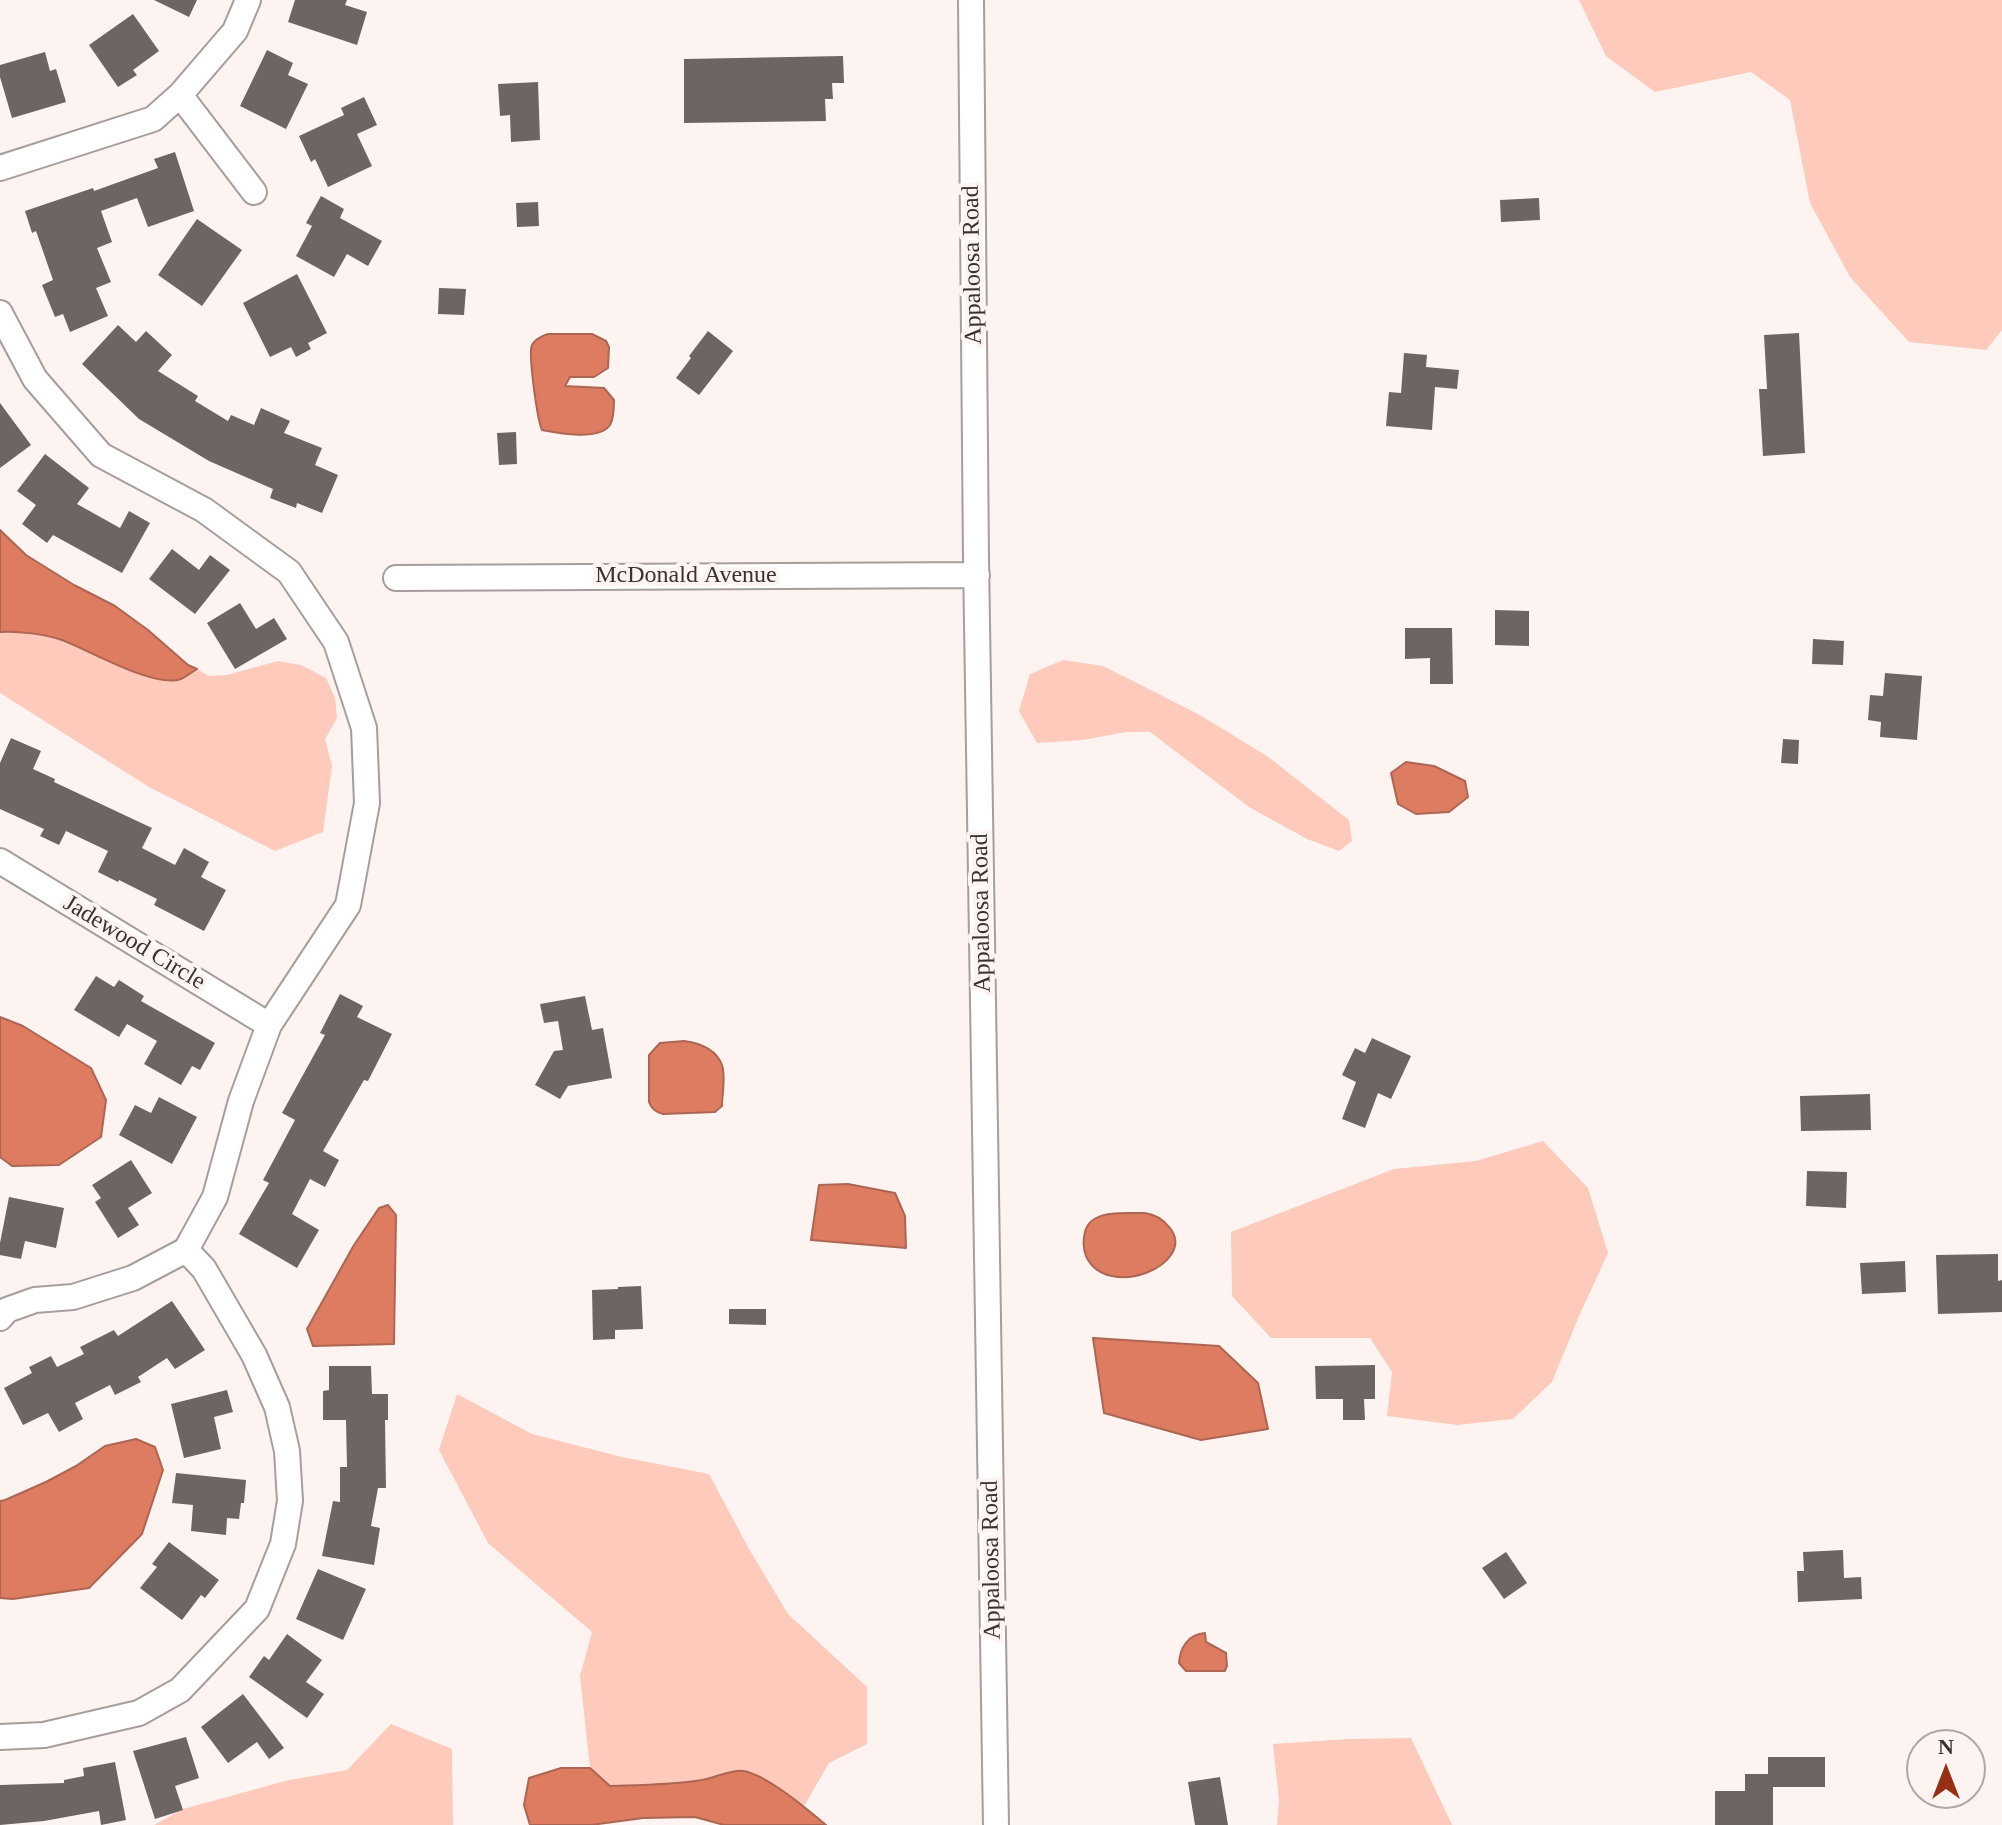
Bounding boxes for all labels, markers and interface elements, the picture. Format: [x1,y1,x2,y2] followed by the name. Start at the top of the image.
[957,185,989,345] street label: Appaloosa Road
[595,562,777,590] street label: McDonald Avenue
[966,833,998,993] street label: Appaloosa Road
[58,889,210,997] street label: Jadewood Circle
[976,1480,1008,1640] street label: Appaloosa Road
[1906,1729,1986,1809] north arrow
[1938,1734,1954,1759] text: N

